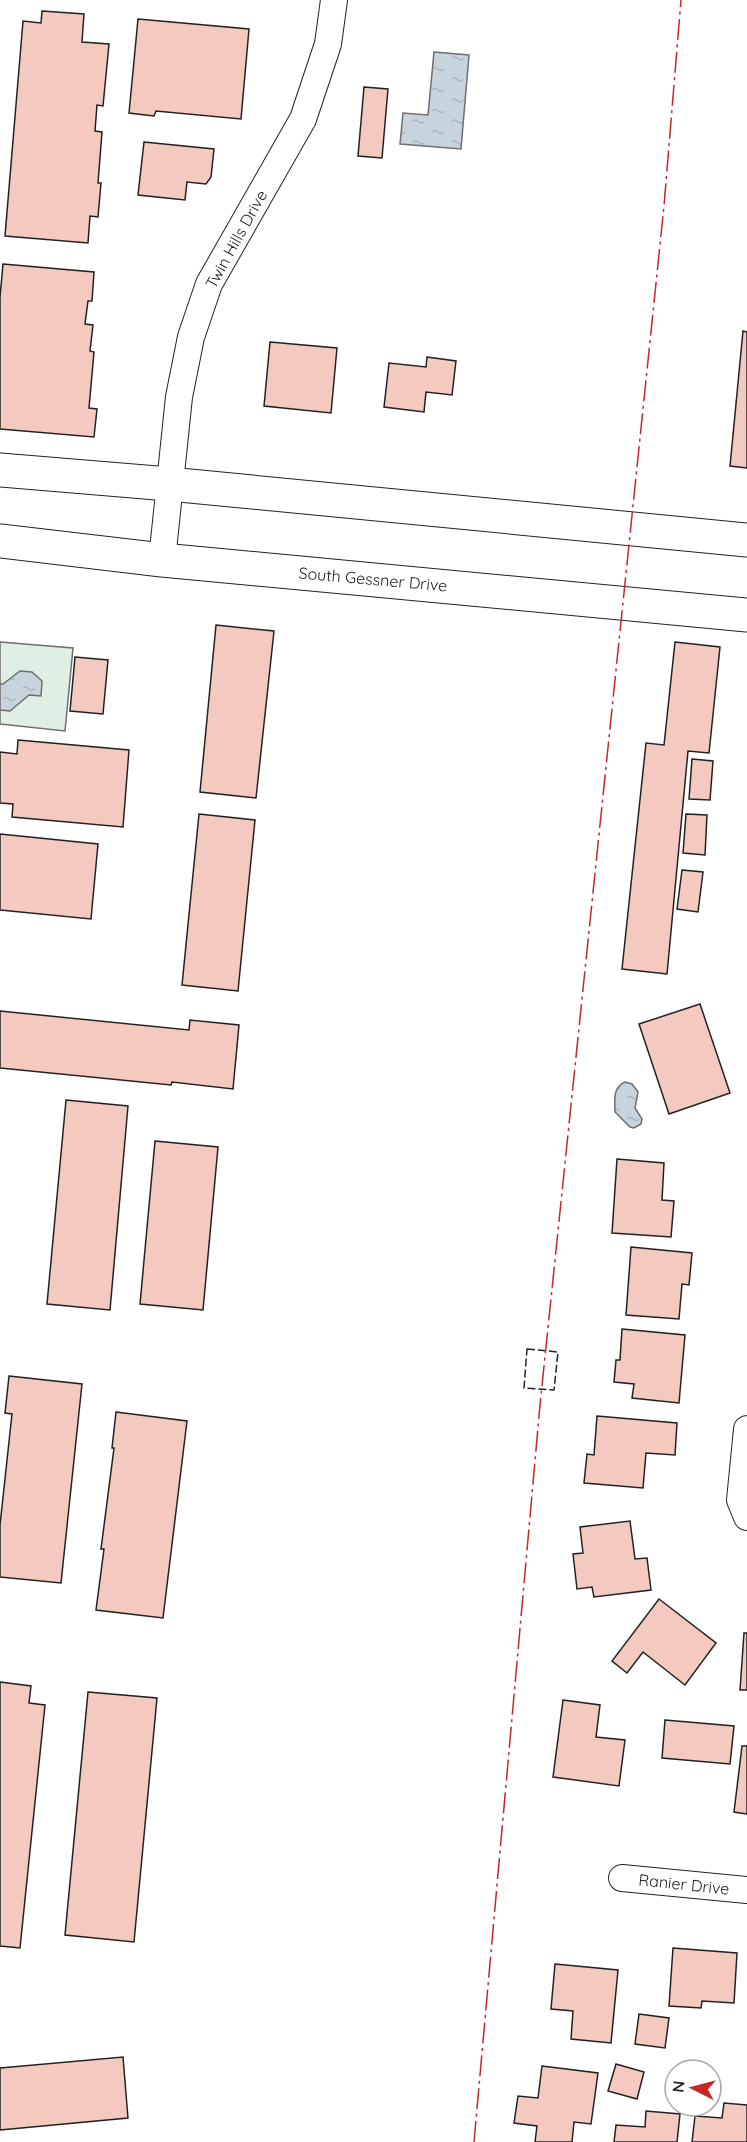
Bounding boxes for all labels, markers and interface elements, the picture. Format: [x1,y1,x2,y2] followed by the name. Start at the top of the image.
[201,186,271,292] street label: Twin Hills Drive
[298,563,448,595] street label: South Gessner Drive
[638,1869,730,1899] street label: Ranier Drive
[663,2058,723,2118] north arrow
[668,2080,689,2093] text: N

